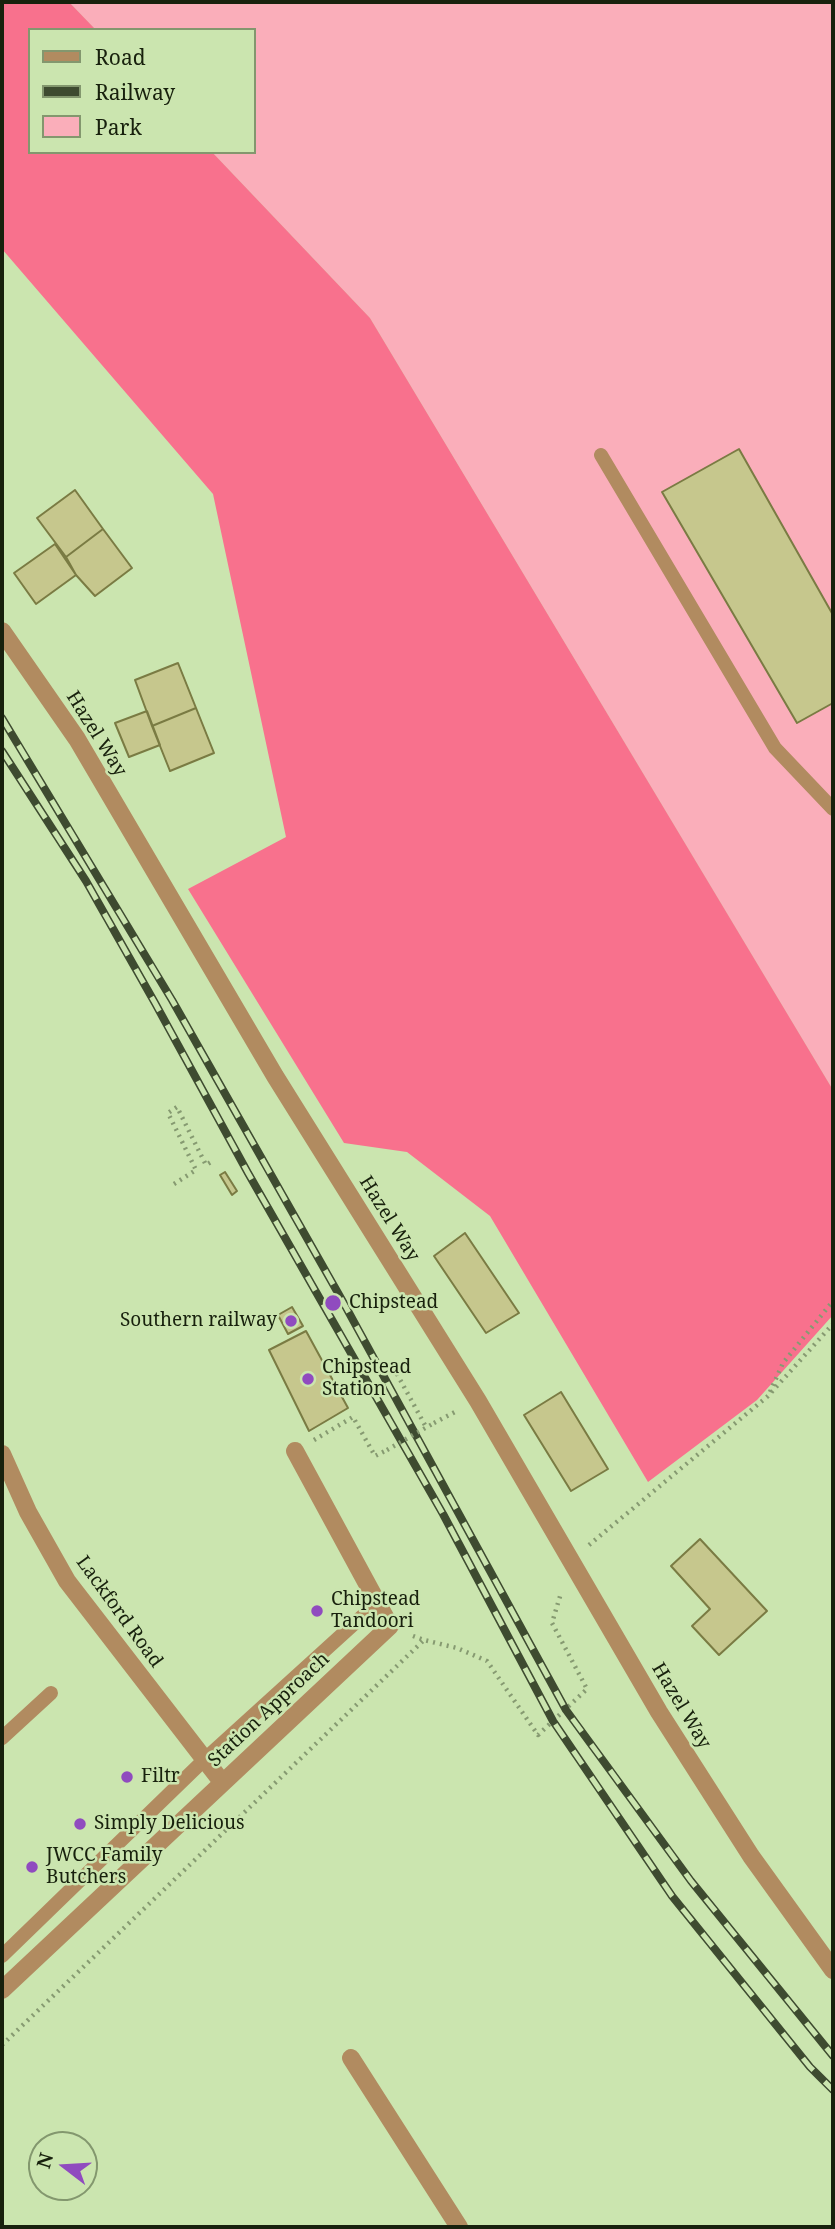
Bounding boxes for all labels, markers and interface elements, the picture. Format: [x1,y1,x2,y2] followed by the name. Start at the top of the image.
[28,28,256,154] legend
[95,43,146,71] text: Road
[95,78,175,106] text: Railway
[95,113,142,141] text: Park
[61,687,131,781] street label: Hazel Way
[354,1172,424,1266] street label: Hazel Way
[349,1292,438,1314] place label: Chipstead
[323,1293,343,1313] marker: Chipstead
[120,1310,277,1332] place label: Southern railway
[283,1313,299,1329] marker: Southern railway
[322,1357,411,1401] place label: Chipstead Station
[300,1371,316,1387] marker: Chipstead Station
[71,1552,167,1672] street label: Lackford Road
[331,1589,420,1633] place label: Chipstead Tandoori
[309,1603,325,1619] marker: Chipstead Tandoori
[204,1648,334,1772] street label: Station Approach
[646,1659,716,1753] street label: Hazel Way
[141,1766,180,1788] place label: Filtr
[119,1769,135,1785] marker: Filtr
[94,1813,245,1835] place label: Simply Delicious
[72,1816,88,1832] marker: Simply Delicious
[46,1845,162,1889] place label: JWCC Family Butchers
[24,1859,40,1875] marker: JWCC Family Butchers
[28,2131,98,2201] north arrow
[30,2149,59,2171] text: N

